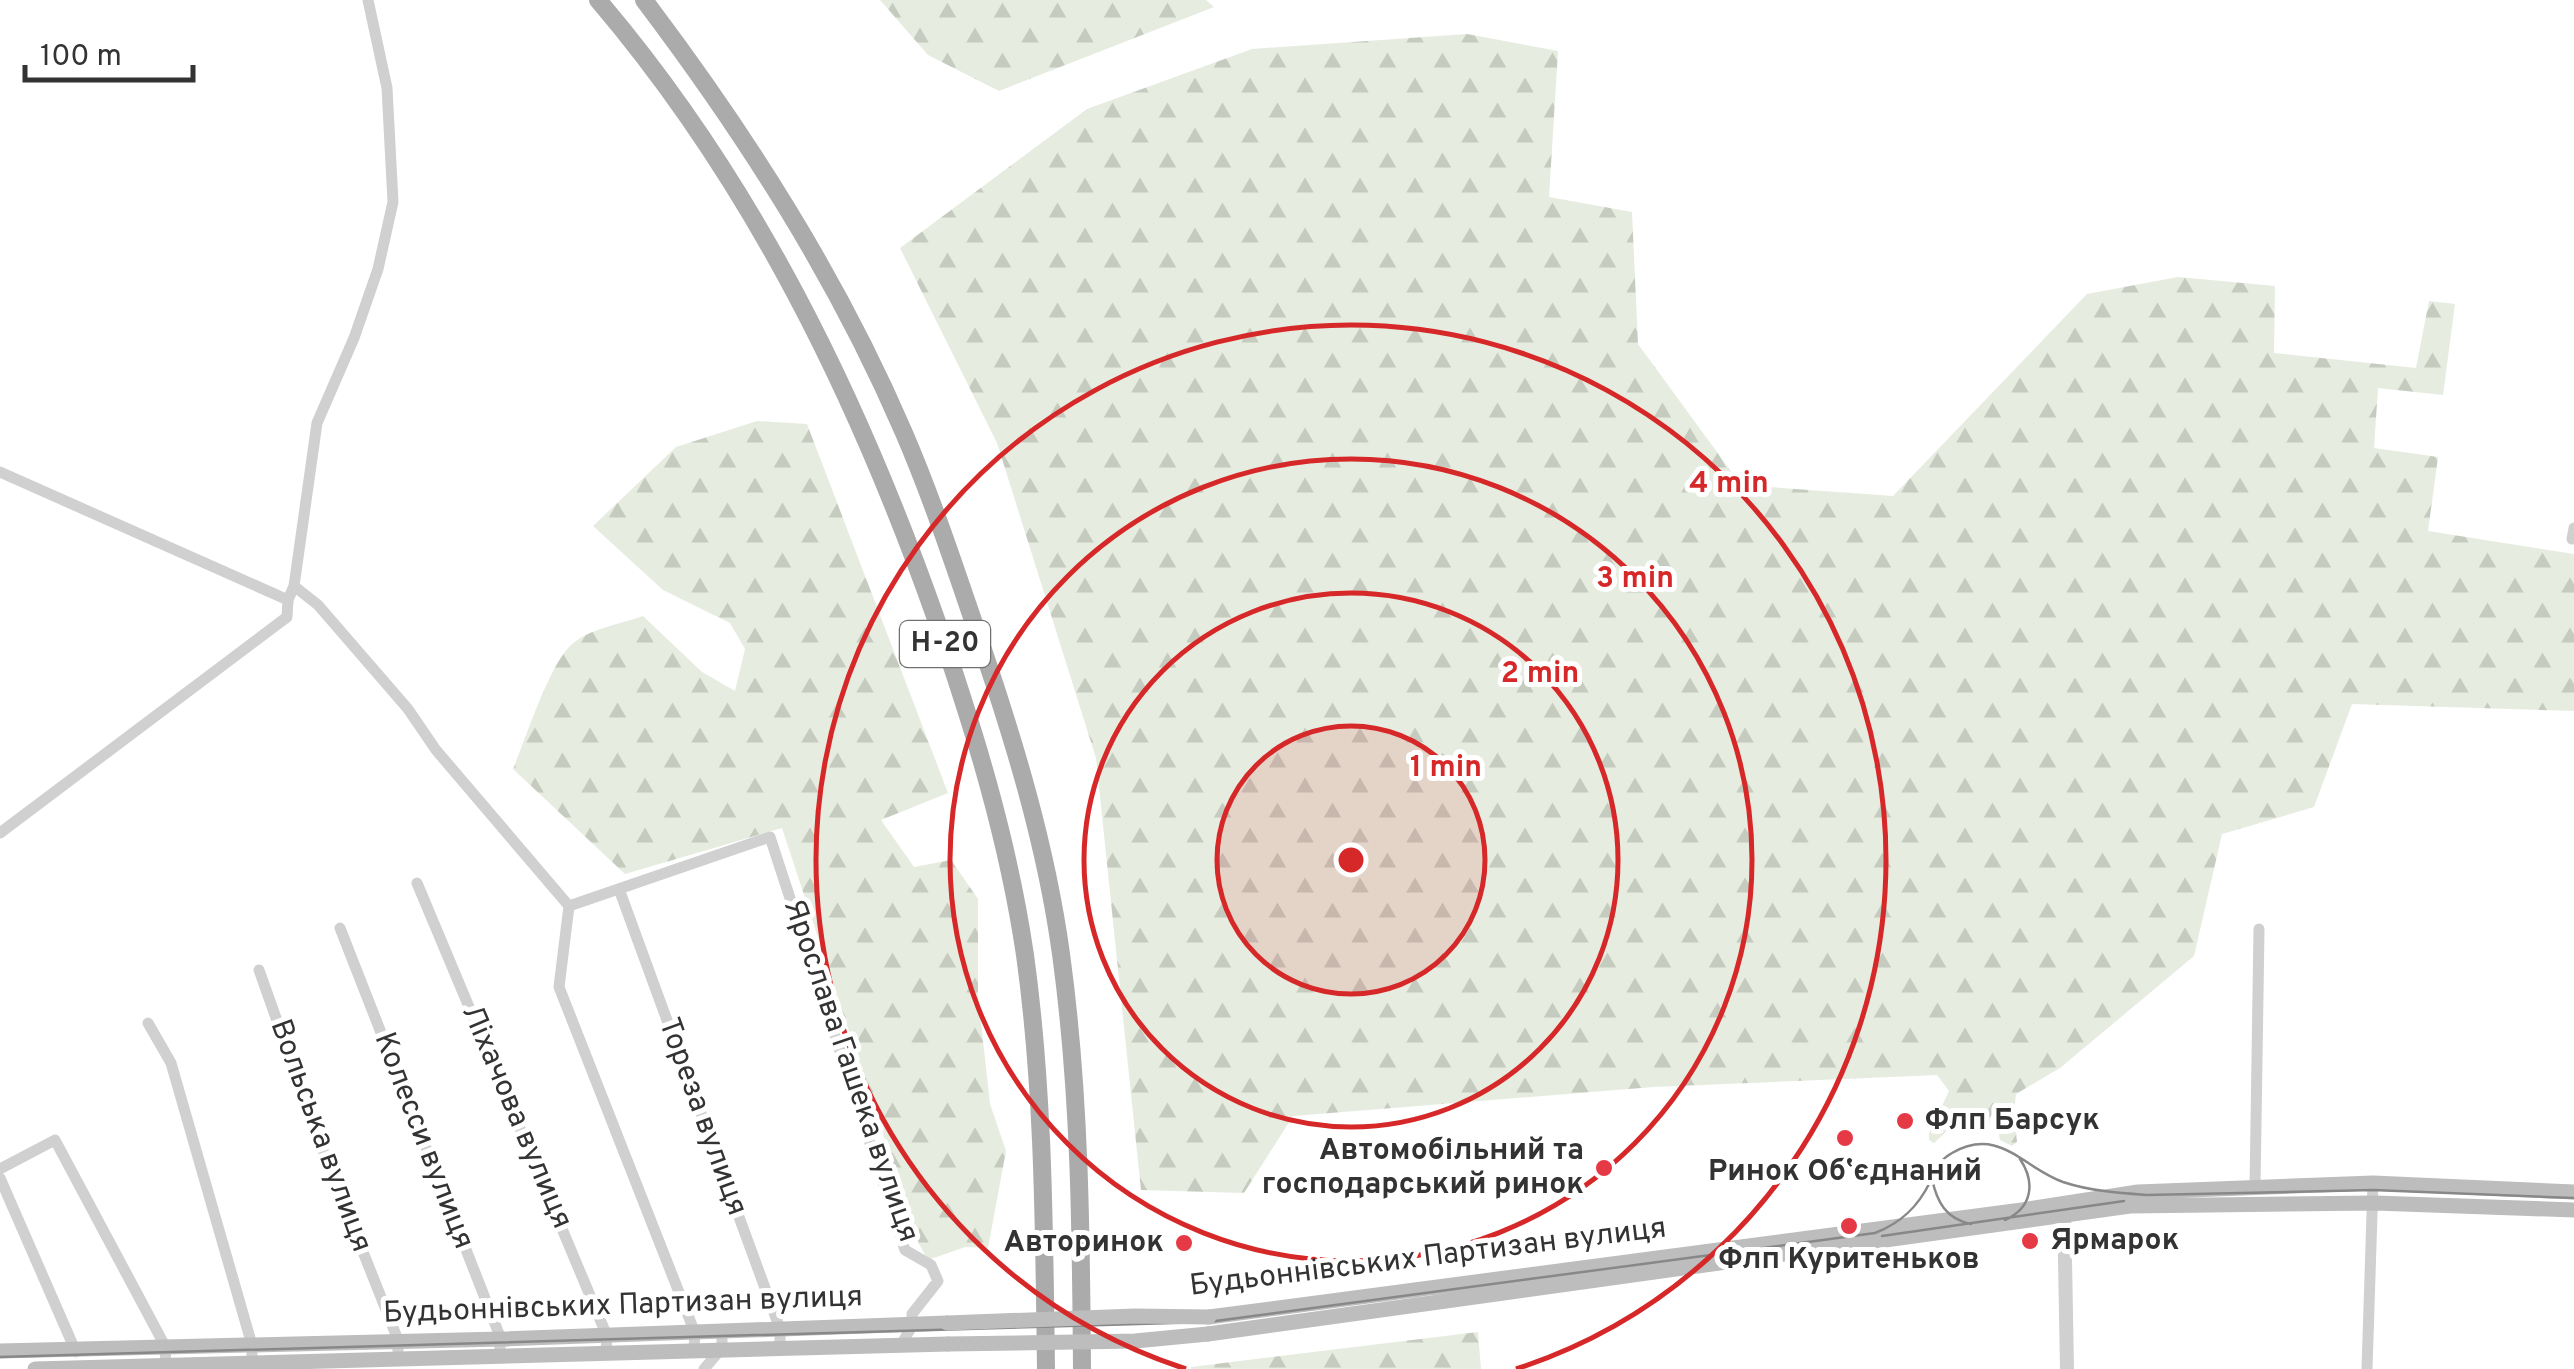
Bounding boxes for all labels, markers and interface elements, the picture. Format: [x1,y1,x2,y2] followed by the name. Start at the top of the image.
[25,20,192,82] scale bar
[40,39,122,76] text: 100 m
[1689,466,1769,503] text: 4 min
[1596,561,1674,598] text: 3 min
[900,621,990,667] road number: Н-20
[1501,656,1579,693] text: 2 min
[1410,750,1482,787] text: 1 min
[1333,842,1369,878] centre of rings
[774,895,926,1247] street label: Ярослава Гашека вулиця
[452,999,580,1235] street label: Ліхачова вулиця
[649,1013,755,1221] street label: Тореза вулиця
[261,1015,379,1257] street label: Вольська вулиця
[365,1028,481,1254] street label: Колесси вулиця
[1925,1103,2100,1140] place label: Флп Барсук
[1894,1110,1916,1132] marker: Флп Барсук
[1834,1127,1856,1149] marker: Ринок Обʼєднаний
[1262,1133,1584,1204] place label: Автомобільний та господарський ринок
[1708,1154,1982,1191] place label: Ринок Обʼєднаний
[1593,1157,1615,1179] marker: Автомобільний та господарський ринок
[1188,1210,1668,1306] street label: Будьоннівських Партизан вулиця
[1838,1215,1860,1237] marker: Флп Куритеньков
[2050,1223,2179,1260] place label: Ярмарок
[1003,1225,1164,1262] place label: Авторинок
[2019,1230,2041,1252] marker: Ярмарок
[1173,1232,1195,1254] marker: Авторинок
[1718,1242,1980,1279] place label: Флп Куритеньков
[382,1279,864,1333] street label: Будьоннівських Партизан вулиця

